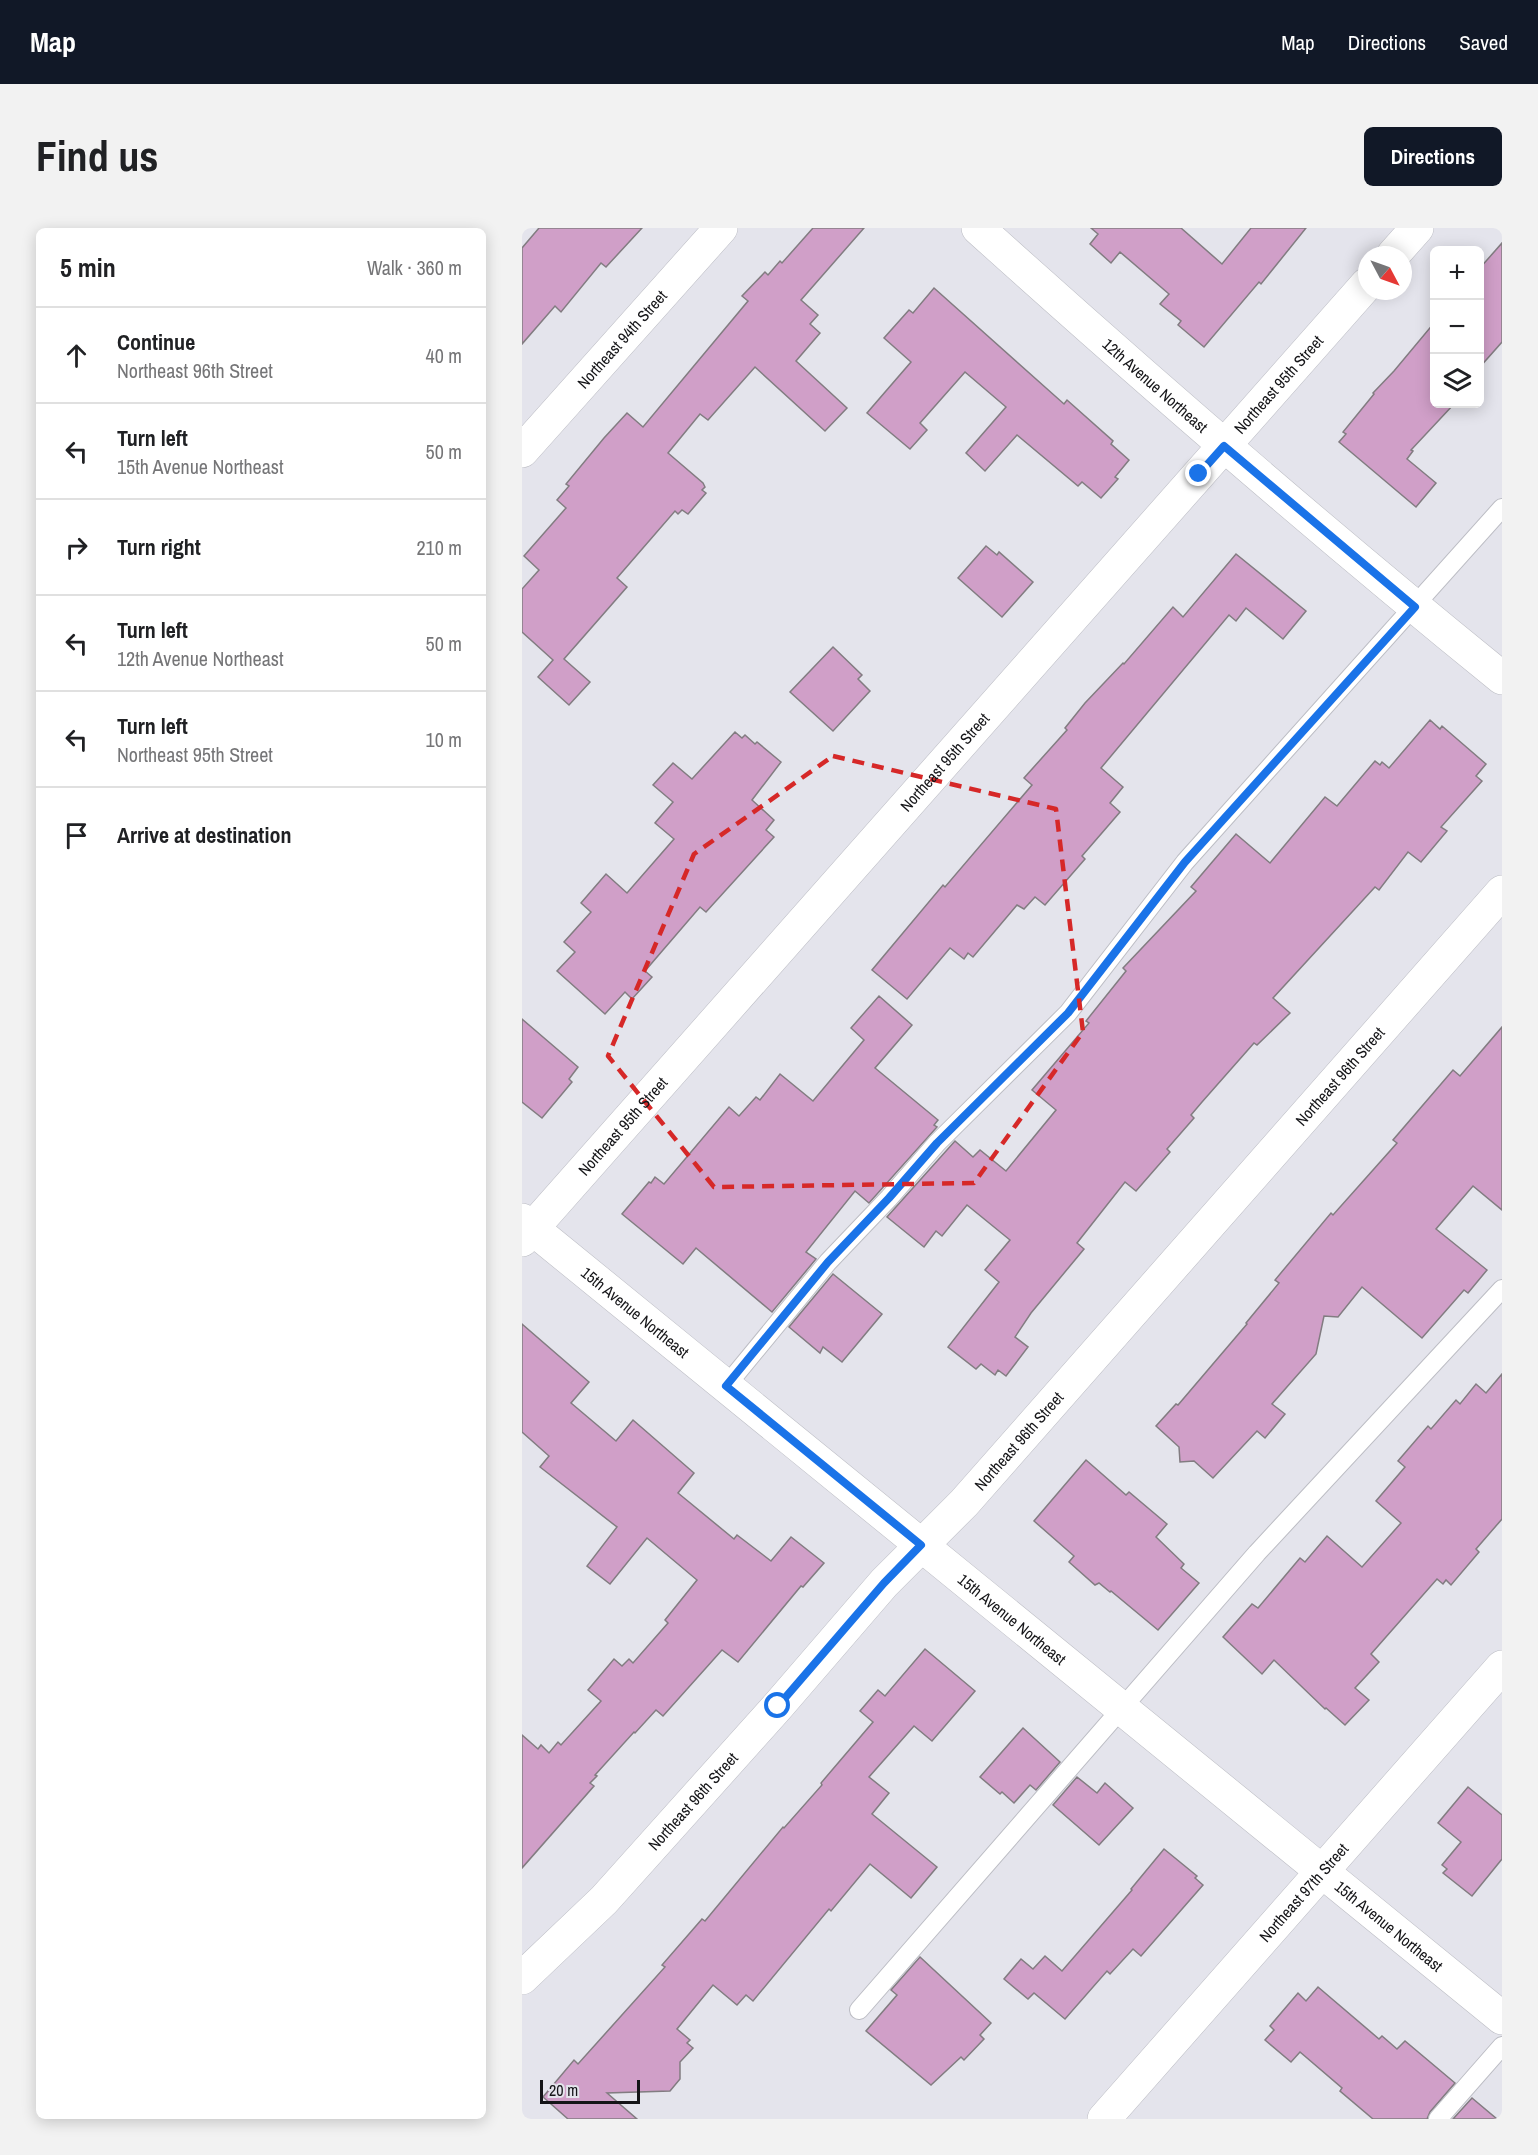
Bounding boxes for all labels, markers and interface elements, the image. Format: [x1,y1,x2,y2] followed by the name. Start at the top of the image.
[30,23,76,61] text: Map
[1281,28,1315,57] text: Map
[1348,28,1426,57] text: Directions
[1459,28,1508,57] text: Saved
[1364,127,1502,186] button: Directions
[36,128,158,184] text: Find us
[1358,246,1412,300] north arrow
[1430,246,1484,408] map controls
[1430,246,1484,300] button: +
[60,250,116,285] text: 5 min
[367,254,462,281] text: Walk · 360 m
[572,285,672,393] street label: Northeast 94th Street
[1430,300,1484,354] button: −
[117,327,195,357] text: Continue
[1229,330,1328,438] street label: Northeast 95th Street
[1098,333,1213,438] street label: 12th Avenue Northeast
[60,339,93,372] icon: ahead
[426,342,462,369] text: 40 m
[1430,354,1484,408] button: layers
[117,357,273,384] text: Northeast 96th Street
[117,423,188,453] text: Turn left
[60,435,93,468] icon: left
[426,438,462,465] text: 50 m
[117,453,284,480] text: 15th Avenue Northeast
[1185,460,1211,486] route end
[60,531,93,564] icon: right
[117,532,201,562] text: Turn right
[416,534,462,561] text: 210 m
[117,615,188,645] text: Turn left
[60,627,93,660] icon: left
[426,630,462,657] text: 50 m
[117,645,284,672] text: 12th Avenue Northeast
[895,708,994,816] street label: Northeast 95th Street
[117,711,188,741] text: Turn left
[60,723,93,756] icon: left
[426,726,462,753] text: 10 m
[117,741,273,768] text: Northeast 95th Street
[60,819,93,852] icon: arrive
[117,820,291,850] text: Arrive at destination
[1290,1022,1390,1130] street label: Northeast 96th Street
[573,1072,672,1180] street label: Northeast 95th Street
[577,1262,694,1363] street label: 15th Avenue Northeast
[969,1387,1068,1495] street label: Northeast 96th Street
[953,1568,1071,1670] street label: 15th Avenue Northeast
[764,1692,790,1718] route start
[643,1747,743,1855] street label: Northeast 96th Street
[1254,1838,1353,1946] street label: Northeast 97th Street
[1330,1875,1448,1977] street label: 15th Avenue Northeast
[540,2077,640,2104] scale bar
[549,2079,578,2101] text: 20 m

